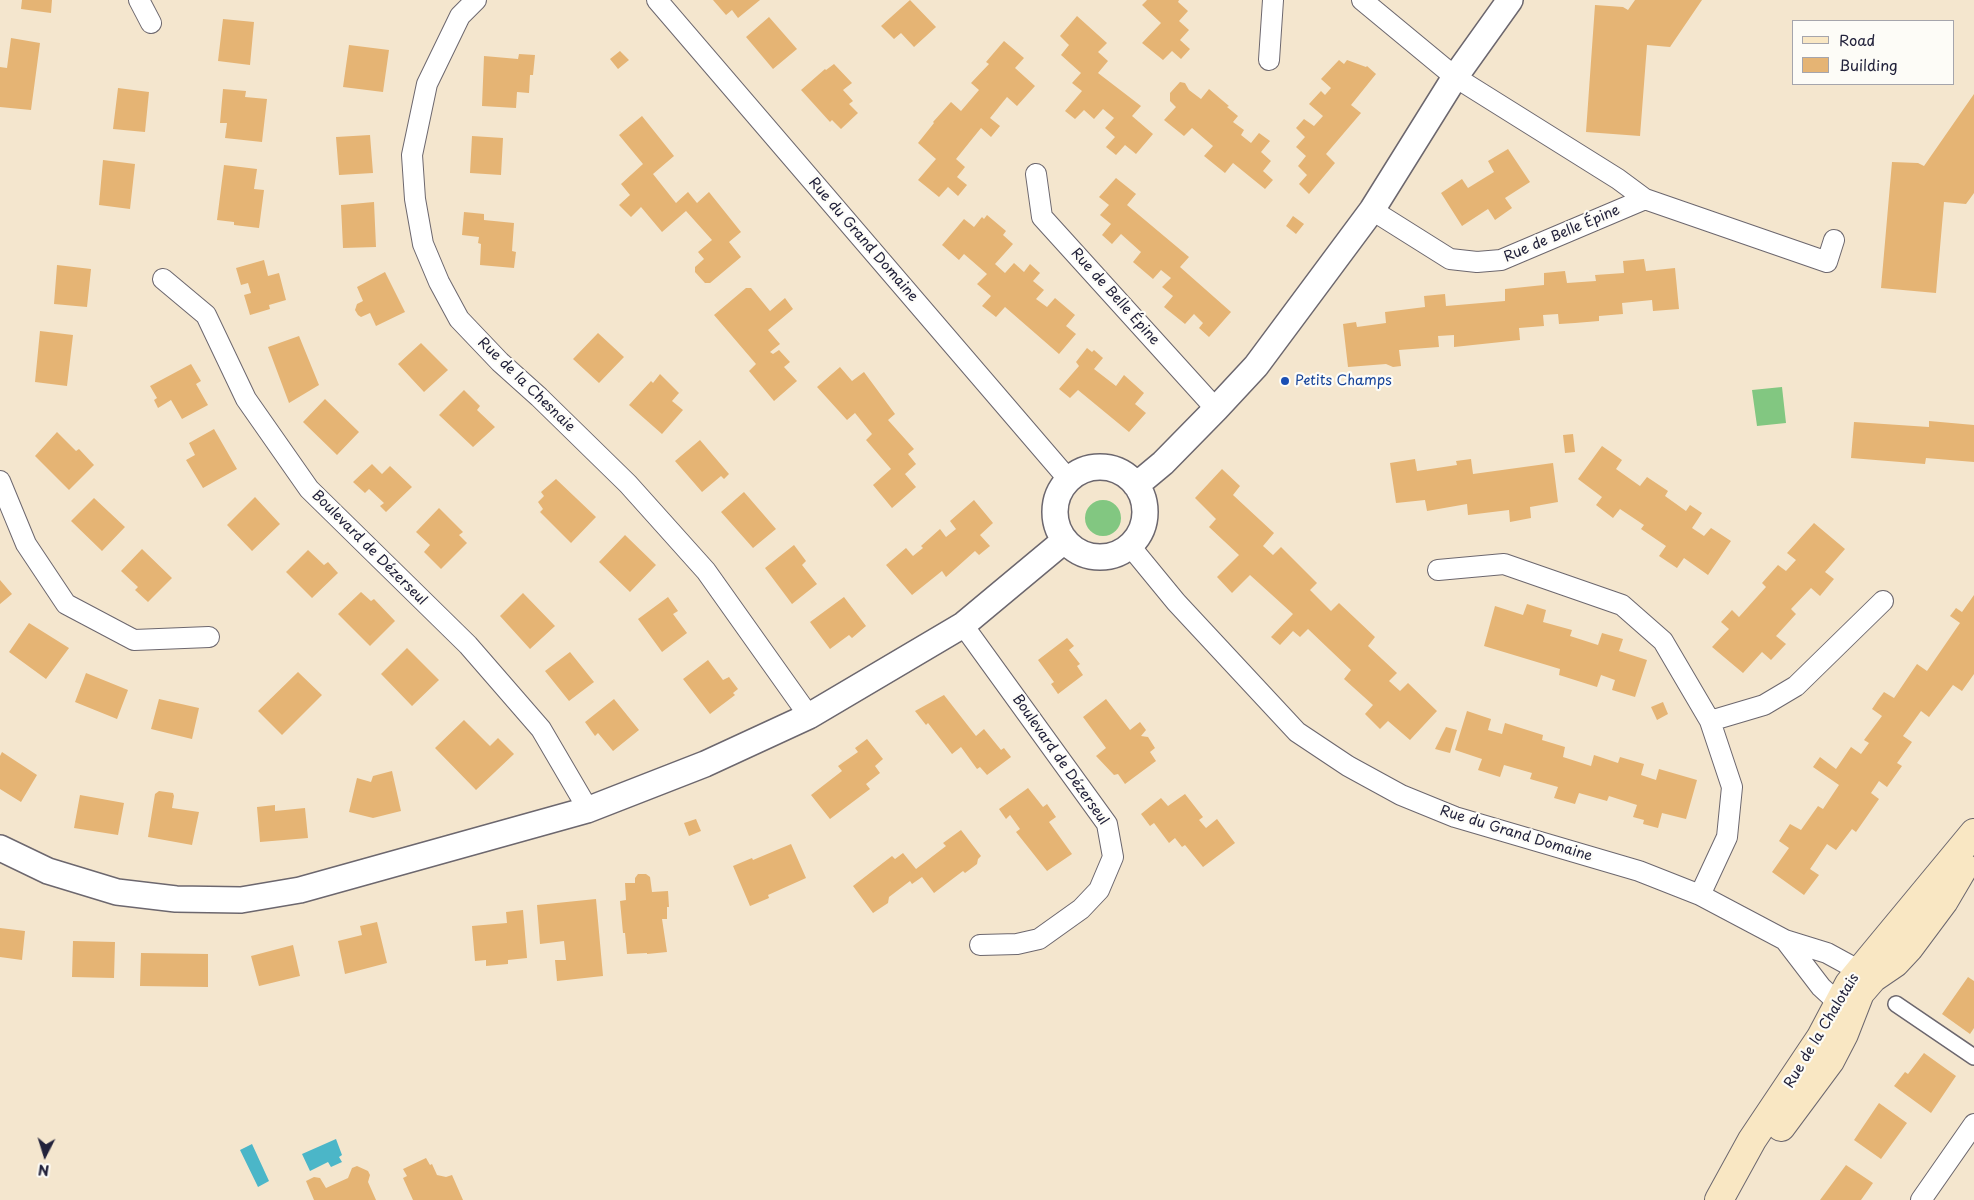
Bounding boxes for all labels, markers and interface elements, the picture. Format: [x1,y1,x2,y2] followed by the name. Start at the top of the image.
[1792,20,1954,85] legend
[1839,28,1875,51] text: Road
[1839,53,1898,76] text: Building
[805,175,921,305] street label: Rue du Grand Domaine
[1501,202,1623,266] street label: Rue de Belle Épine
[1067,245,1163,349] street label: Rue de Belle Épine
[474,334,578,436] street label: Rue de la Chesnaie
[1295,373,1392,389] place label: Petits Champs
[1279,375,1291,387] marker: Petits Champs
[308,487,430,609] street label: Boulevard de Dézerseul
[1008,691,1112,829] street label: Boulevard de Dézerseul
[1438,803,1594,865] street label: Rue du Grand Domaine
[1781,971,1863,1091] street label: Rue de la Chalotais
[20,1130,70,1180] north arrow
[37,1159,50,1181] text: N

